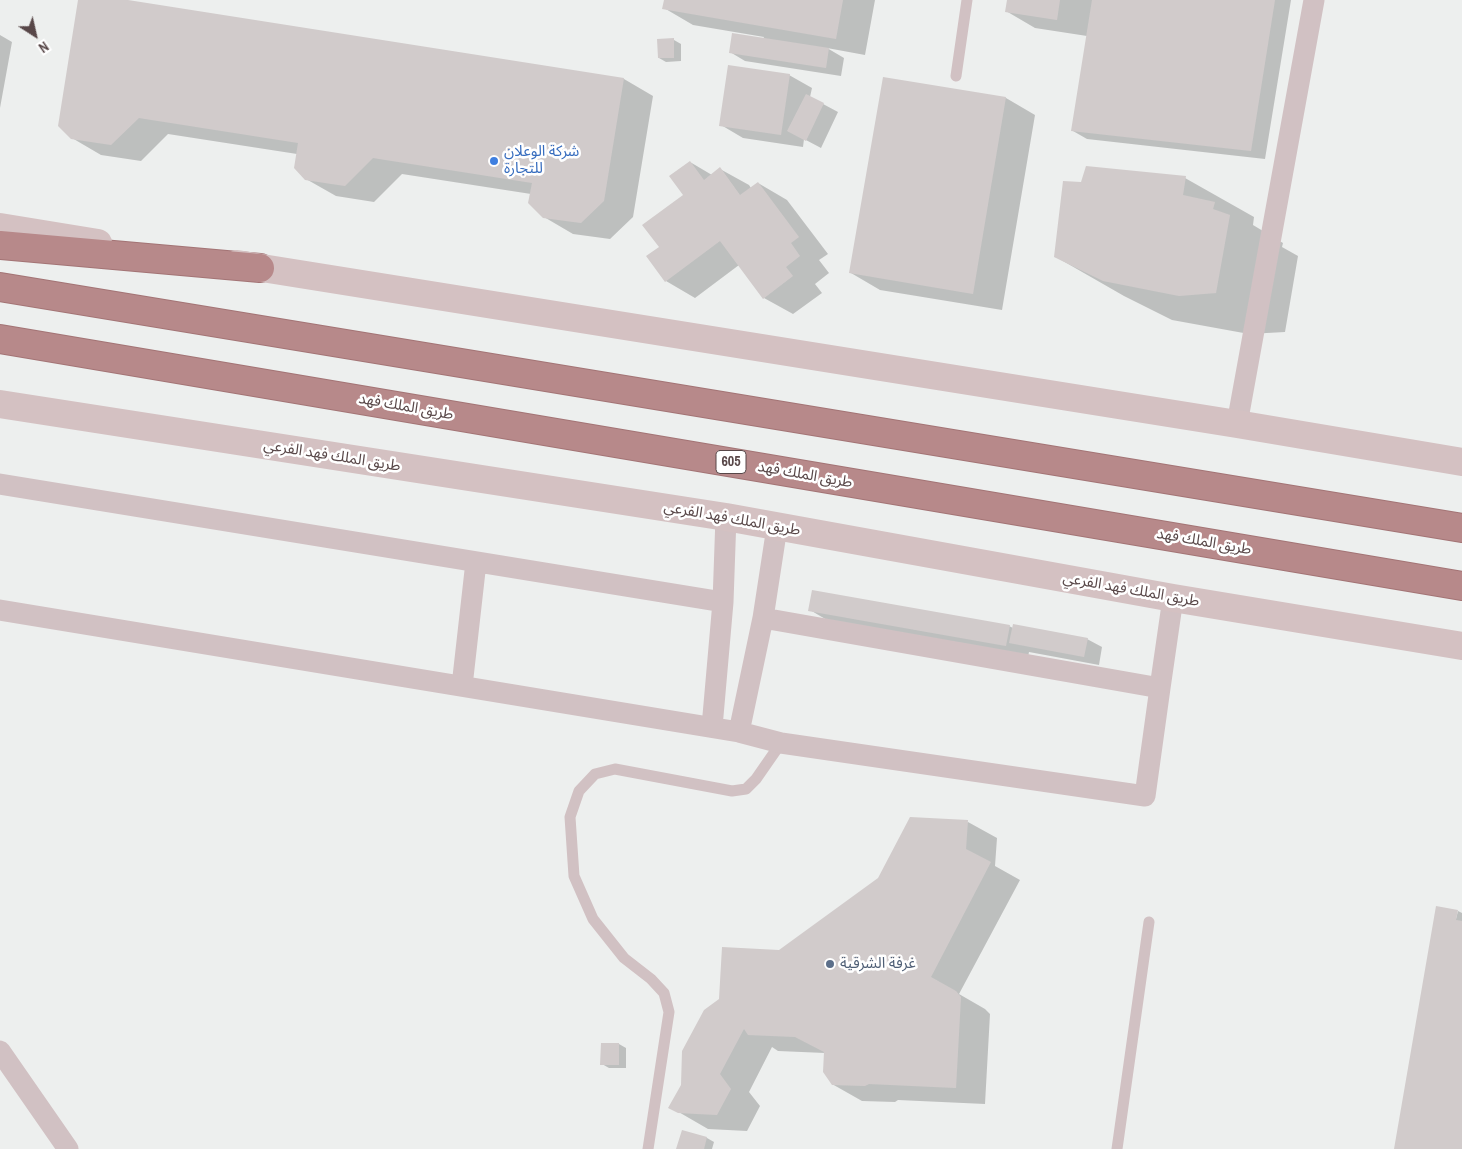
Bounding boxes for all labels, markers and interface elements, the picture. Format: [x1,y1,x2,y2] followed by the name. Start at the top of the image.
[10,10,60,60] north arrow
[35,38,52,57] text: N
[504,143,579,178] place label: شركة الوعلان للتجارة
[488,155,500,167] marker: شركة الوعلان للتجارة
[357,390,455,424] street label: طريق الملك فهد
[262,436,402,476] street label: طريق الملك فهد الفرعي
[716,451,746,474] road number: 605
[756,458,854,492] street label: طريق الملك فهد
[662,498,802,540] street label: طريق الملك فهد الفرعي
[1155,525,1253,559] street label: طريق الملك فهد
[1061,569,1201,611] street label: طريق الملك فهد الفرعي
[840,955,916,973] place label: غرفة الشرقية
[824,958,836,970] marker: غرفة الشرقية

